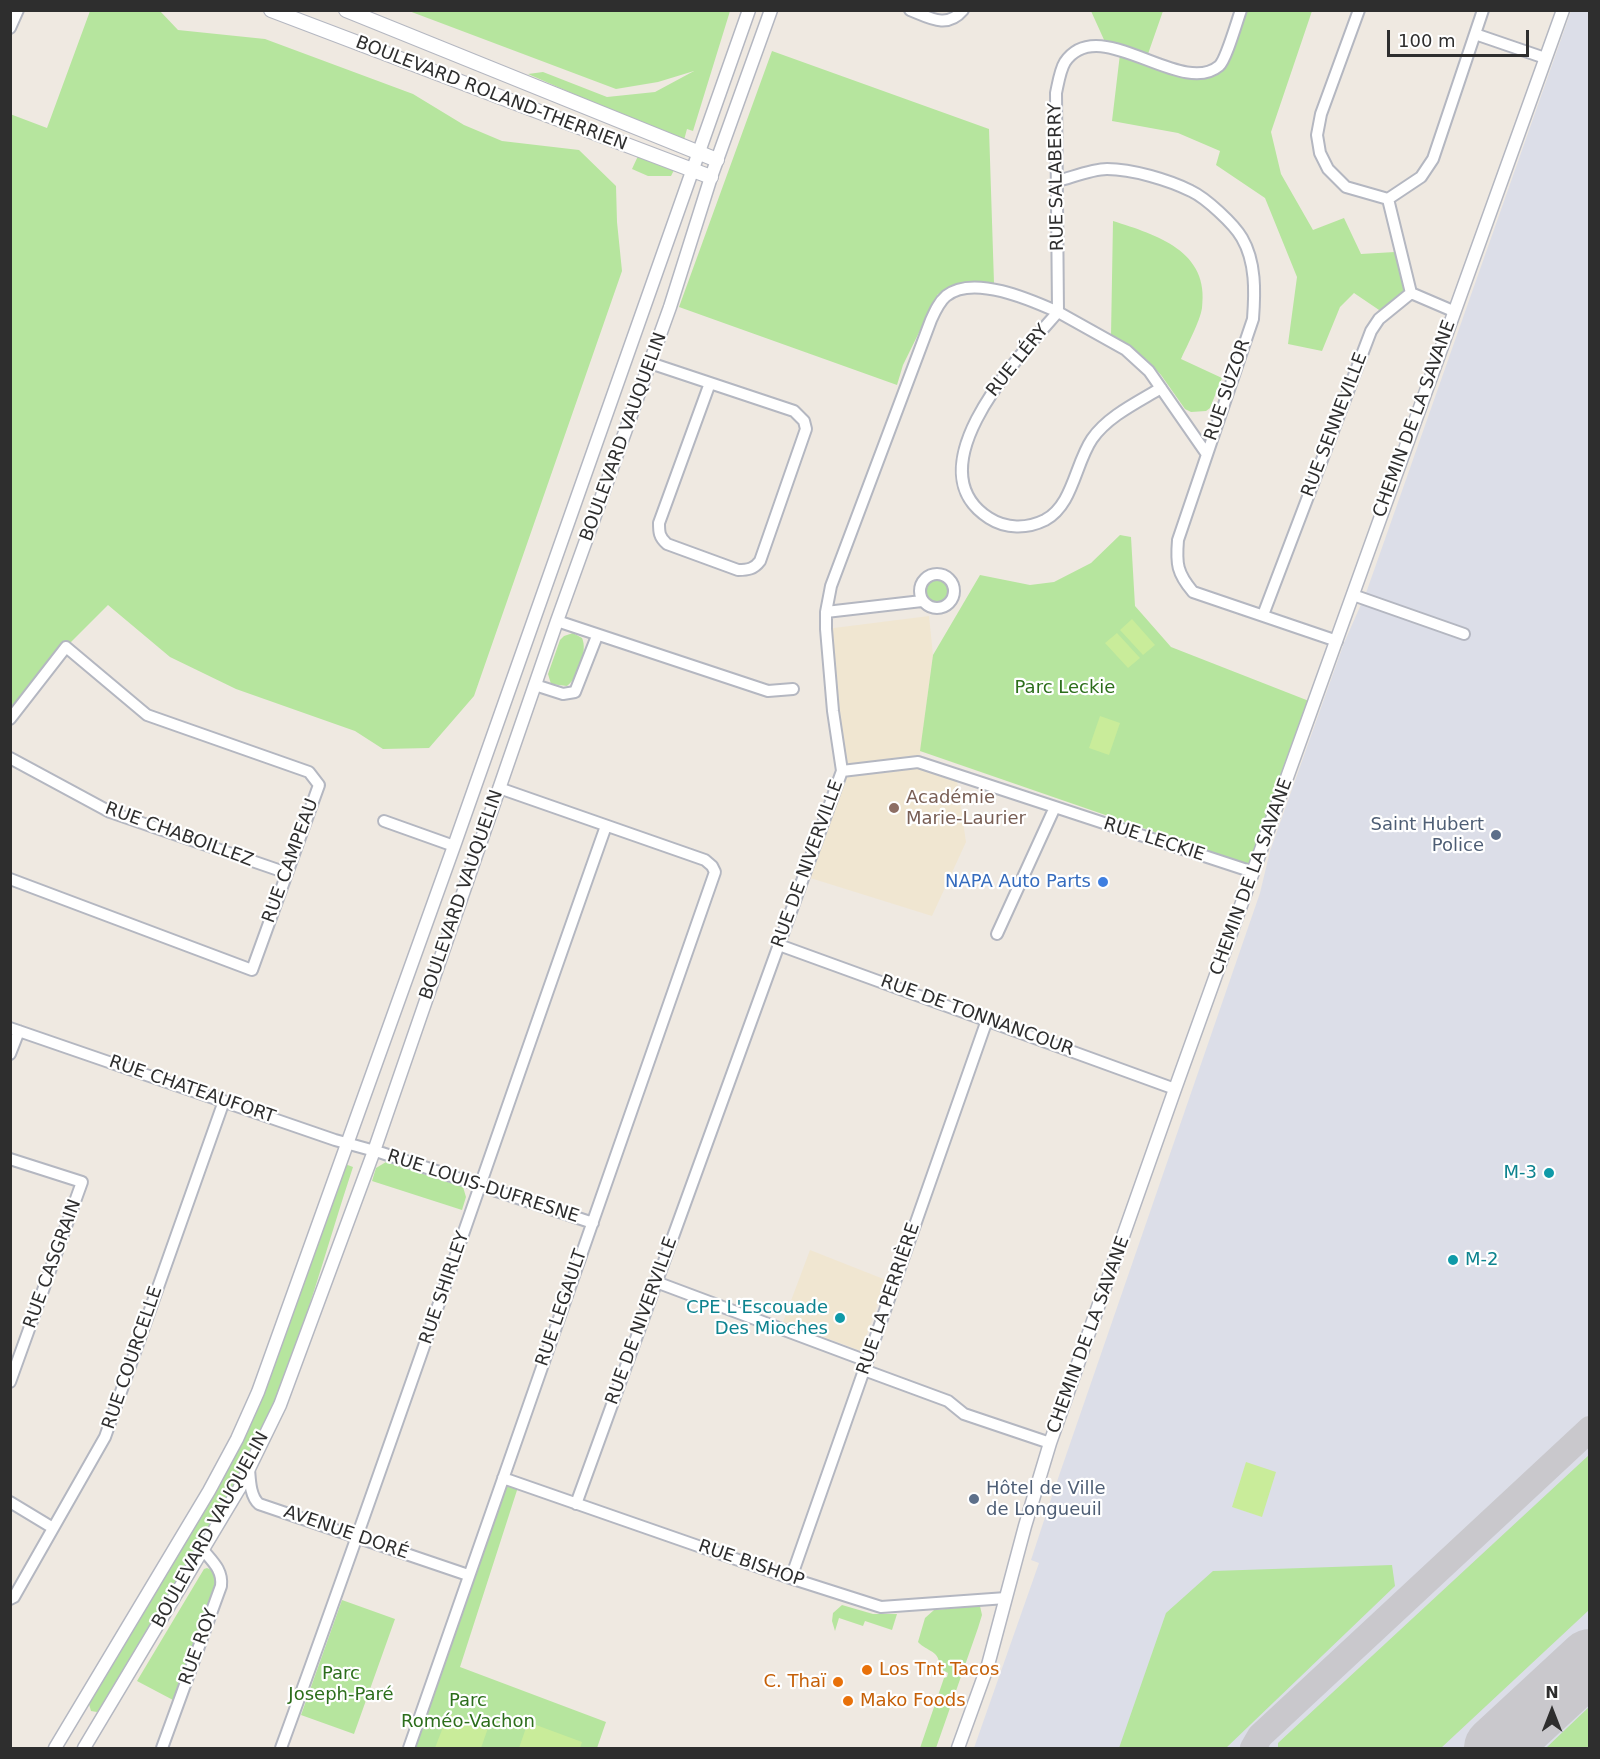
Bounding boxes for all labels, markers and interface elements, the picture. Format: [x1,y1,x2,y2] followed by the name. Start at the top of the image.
[1390,18,1532,56] scale bar
[1398,30,1456,51] text: 100 m
[352,32,630,156] street label: BOULEVARD ROLAND-THERRIEN
[1045,103,1069,251] street label: RUE SALABERRY
[1369,317,1461,521] street label: CHEMIN DE LA SAVANE
[982,321,1054,401] street label: RUE LÉRY
[576,330,672,544] street label: BOULEVARD VAUQUELIN
[1201,336,1255,444] street label: RUE SUZOR
[1298,350,1372,500] street label: RUE SENNEVILLE
[1015,677,1115,699] park label: Parc Leckie
[1206,775,1298,979] street label: CHEMIN DE LA SAVANE
[768,777,848,951] street label: RUE DE NIVERVILLE
[416,787,508,1003] street label: BOULEVARD VAUQUELIN
[906,787,1026,830] place label: Académie Marie-Laurier
[258,796,324,926] street label: RUE CAMPEAU
[102,798,256,872] street label: RUE CHABOILLEZ
[887,801,901,815] marker: Académie Marie-Laurier
[1101,813,1207,867] street label: RUE LECKIE
[1370,814,1484,856] place label: Saint Hubert Police
[1489,828,1503,842] marker: Saint Hubert Police
[945,871,1091,893] place label: NAPA Auto Parts
[1096,875,1110,889] marker: NAPA Auto Parts
[877,971,1077,1061] street label: RUE DE TONNANCOUR
[106,1051,278,1129] street label: RUE CHATEAUFORT
[384,1146,582,1228] street label: RUE LOUIS-DUFRESNE
[1504,1162,1537,1184] place label: M-3
[1542,1166,1556,1180] marker: M-3
[20,1196,86,1332] street label: RUE CASGRAIN
[853,1220,925,1378] street label: RUE LA PERRIÈRE
[416,1229,474,1347] street label: RUE SHIRLEY
[1043,1233,1135,1437] street label: CHEMIN DE LA SAVANE
[602,1234,682,1408] street label: RUE DE NIVERVILLE
[532,1247,592,1369] street label: RUE LEGAULT
[1465,1249,1498,1271] place label: M-2
[1446,1253,1460,1267] marker: M-2
[98,1284,168,1432] street label: RUE COURCELLE
[686,1297,828,1340] place label: CPE L'Escouade Des Mioches
[833,1311,847,1325] marker: CPE L'Escouade Des Mioches
[148,1428,274,1632] street label: BOULEVARD VAUQUELIN
[986,1478,1106,1520] place label: Hôtel de Ville de Longueuil
[967,1492,981,1506] marker: Hôtel de Ville de Longueuil
[281,1502,411,1564] street label: AVENUE DORÉ
[695,1536,807,1592] street label: RUE BISHOP
[175,1606,223,1688] street label: RUE ROY
[879,1659,999,1681] place label: Los Tnt Tacos
[288,1663,394,1706] park label: Parc Joseph-Paré
[860,1663,874,1677] marker: Los Tnt Tacos
[764,1671,826,1693] place label: C. Thaï
[831,1675,845,1689] marker: C. Thaï
[1522,1681,1582,1741] north arrow
[1545,1683,1559,1702] text: N
[401,1690,535,1732] park label: Parc Roméo-Vachon
[860,1690,966,1712] place label: Mako Foods
[841,1694,855,1708] marker: Mako Foods

